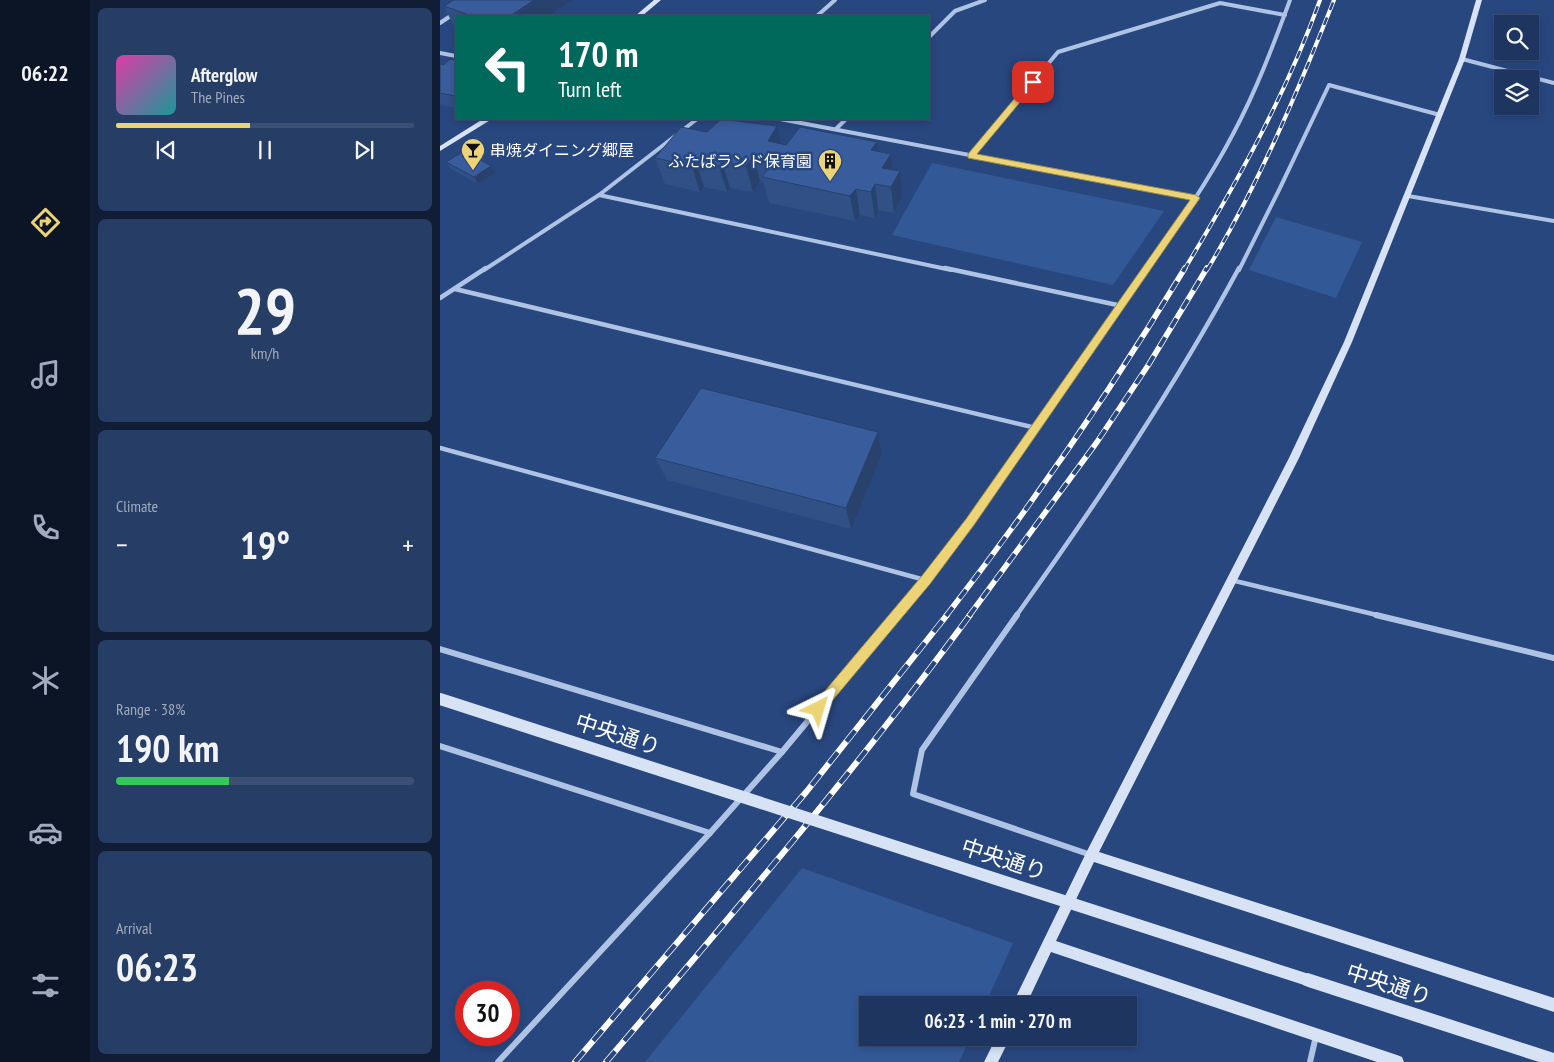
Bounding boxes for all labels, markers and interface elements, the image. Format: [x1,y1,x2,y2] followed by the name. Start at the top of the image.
[1494,15,1539,115] map controls
[1494,15,1539,60] button: search
[558,31,639,77] text: 170 m
[475,35,540,100] icon: left
[21,59,69,87] text: 06:22
[1012,61,1054,103] pin
[191,63,257,87] text: Afterglow
[1019,68,1047,96] icon: arrive
[1494,70,1539,115] button: layers
[558,75,622,103] text: Turn left
[191,87,245,107] text: The Pines
[152,136,180,164] icon: previous
[251,136,279,164] icon: pause
[350,136,378,164] icon: next
[460,137,486,171] bar icon: 串焼ダイニング郷屋
[490,140,634,160] place label: 串焼ダイニング郷屋
[817,148,843,182] building icon: ふたばランド保育園
[668,151,812,171] place label: ふたばランド保育園
[28,205,63,240] icon: directions
[234,268,296,352] text: 29
[251,343,279,363] text: km/h
[28,357,63,392] icon: music
[116,496,158,516] text: Climate
[28,510,63,545] icon: phone
[240,520,290,569] text: 19°
[116,526,128,563] text: −
[402,526,414,563] text: +
[28,663,63,698] icon: climate
[791,682,843,734] position arrow
[116,699,185,719] text: Range · 38%
[572,707,664,761] street label: 中央通り
[116,723,219,772] text: 190 km
[28,815,63,850] icon: car
[958,832,1050,886] street label: 中央通り
[116,918,152,938] text: Arrival
[116,942,198,991] text: 06:23
[1343,957,1435,1011] street label: 中央通り
[28,968,63,1003] icon: filters
[455,981,520,1046] speed limit sign: 30
[925,1009,1071,1033] text: 06:23 · 1 min · 270 m

